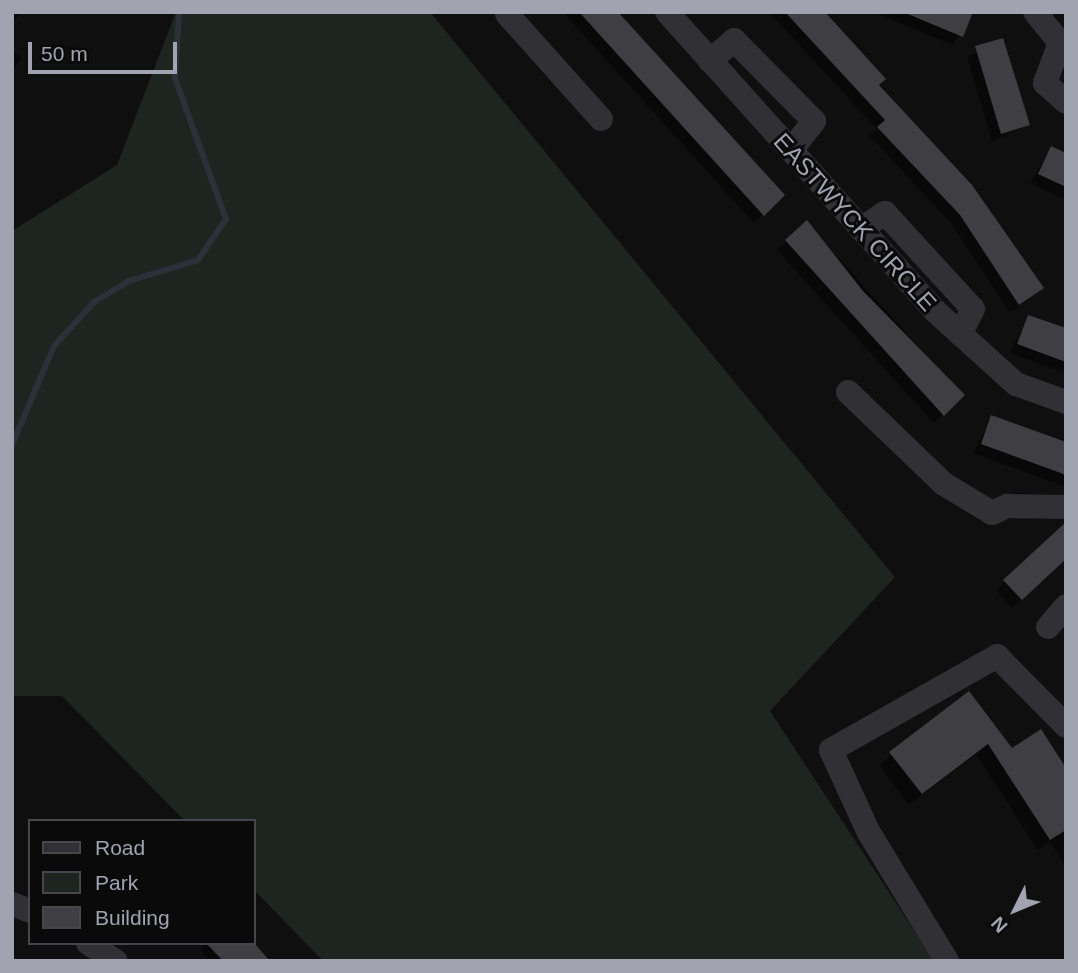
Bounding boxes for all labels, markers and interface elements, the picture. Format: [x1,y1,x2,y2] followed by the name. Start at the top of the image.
[32,28,180,72] scale bar
[41,42,88,65] text: 50 m
[768,127,942,317] street label: EASTWYCK CIRCLE
[28,819,256,945] legend
[95,836,145,859] text: Road
[95,871,138,894] text: Park
[980,875,1050,945] north arrow
[95,906,170,929] text: Building
[987,912,1012,937] text: N

